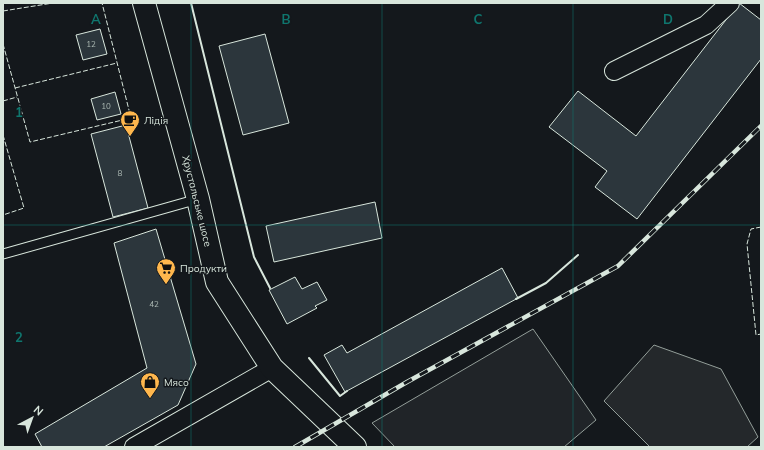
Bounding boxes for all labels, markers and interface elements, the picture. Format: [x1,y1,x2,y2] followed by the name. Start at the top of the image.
[91,11,101,27] text: A
[282,11,291,27] text: B
[474,11,483,27] text: C
[663,11,673,27] text: D
[86,39,96,49] house number: 12
[101,101,111,111] house number: 10
[15,104,23,120] text: 1
[119,109,141,137] cafe icon: Лідія
[144,114,168,127] place label: Лідія
[179,154,215,248] street label: Хрустальське шосе
[118,168,123,178] house number: 8
[155,257,177,285] supermarket icon: Продукти
[180,262,227,275] place label: Продукти
[149,299,159,309] house number: 42
[15,329,23,345] text: 2
[139,371,161,399] shop icon: Мясо
[164,376,189,389] place label: Мясо
[12,398,52,438] north arrow
[31,402,46,418] text: N

